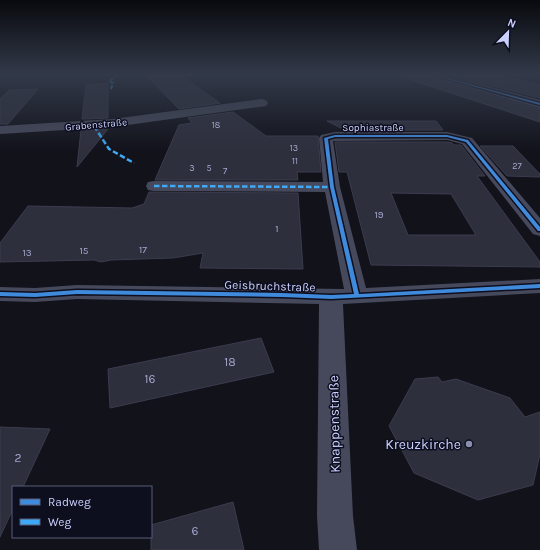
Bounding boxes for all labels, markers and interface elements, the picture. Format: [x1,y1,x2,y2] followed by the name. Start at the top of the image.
[488,12,528,52] north arrow
[506,16,518,31] text: N
[65,116,128,134] street label: Grabenstraße
[212,120,221,130] house number: 18
[342,122,404,134] street label: Sophiastraße
[290,143,298,153] house number: 13
[292,156,298,166] house number: 11
[512,161,522,171] house number: 27
[189,163,195,173] house number: 3
[206,163,212,173] house number: 5
[223,166,228,176] house number: 7
[374,209,384,221] house number: 19
[275,223,279,235] house number: 1
[139,244,147,256] house number: 17
[80,245,89,257] house number: 15
[22,247,32,259] house number: 13
[224,277,316,295] street label: Geisbruchstraße
[224,355,236,369] house number: 18
[145,372,156,386] house number: 16
[325,375,344,473] street label: Knappenstraße
[385,436,461,453] place label: Kreuzkirche
[464,439,474,449] marker: Kreuzkirche
[15,451,22,465] house number: 2
[12,486,152,538] legend
[48,495,91,509] text: Radweg
[48,515,72,529] text: Weg
[192,524,199,538] house number: 6

